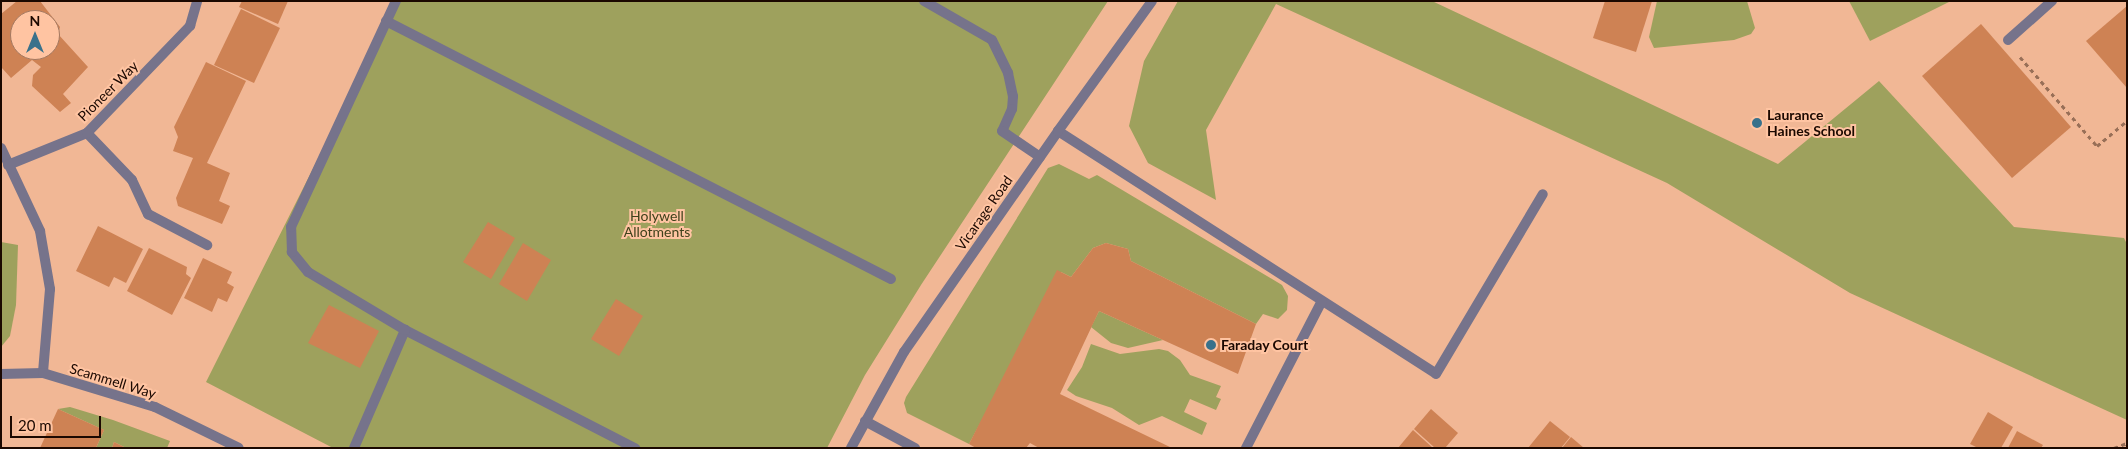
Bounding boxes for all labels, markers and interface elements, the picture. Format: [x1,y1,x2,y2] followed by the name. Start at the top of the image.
[10,10,60,60] north arrow
[30,12,40,29] text: N
[74,57,142,125] street label: Pioneer Way
[1767,107,1855,140] place label: Laurance Haines School
[1751,117,1763,129] marker: Laurance Haines School
[952,172,1016,254] street label: Vicarage Road
[624,208,690,240] park label: Holywell Allotments
[1221,337,1308,353] place label: Faraday Court
[1205,339,1217,351] marker: Faraday Court
[68,360,158,402] street label: Scammell Way
[12,406,104,438] scale bar
[18,416,52,434] text: 20 m

